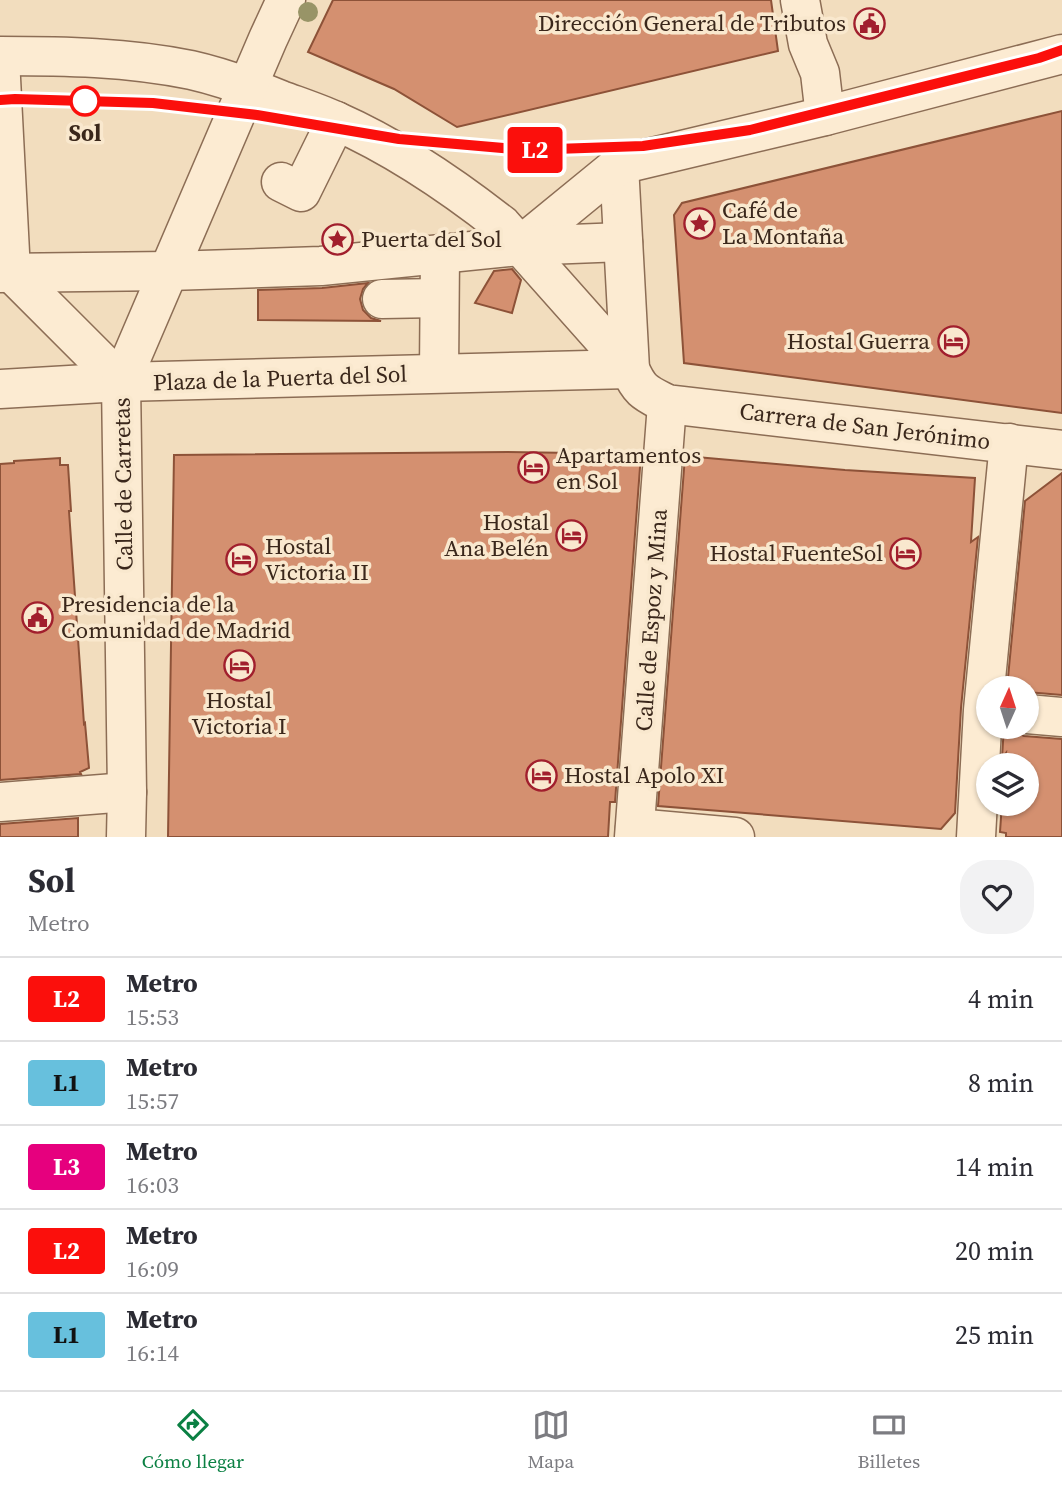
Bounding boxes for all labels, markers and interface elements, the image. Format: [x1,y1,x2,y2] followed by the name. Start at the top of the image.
[852,6,886,40] public building icon: Dirección General de Tributos
[538,7,846,39] place label: Dirección General de Tributos
[70,86,100,116] marker: Sol
[69,117,101,149] place label: Sol
[504,127,566,173] line badge: L2
[522,133,548,166] text: L2
[722,194,845,252] place label: Café de La Montaña
[682,206,716,240] place icon: Café de La Montaña
[321,222,355,256] place icon: Puerta del Sol
[361,223,502,255] place label: Puerta del Sol
[936,324,970,358] hotel icon: Hostal Guerra
[787,325,930,357] place label: Hostal Guerra
[152,358,408,398] street label: Plaza de la Puerta del Sol
[738,395,992,457] street label: Carrera de San Jerónimo
[105,397,141,571] street label: Calle de Carretas
[556,439,701,497] place label: Apartamentos en Sol
[516,451,550,485] hotel icon: Apartamentos en Sol
[444,506,549,564] place label: Hostal Ana Belén
[627,507,675,732] street label: Calle de Espoz y Mina
[555,518,589,552] hotel icon: Hostal Ana Belén
[265,530,369,588] place label: Hostal Victoria II
[889,536,923,570] hotel icon: Hostal FuenteSol
[710,537,883,569] place label: Hostal FuenteSol
[225,542,259,576] hotel icon: Hostal Victoria II
[61,588,291,646] place label: Presidencia de la Comunidad de Madrid
[21,600,55,634] public building icon: Presidencia de la Comunidad de Madrid
[222,649,256,683] hotel icon: Hostal Victoria I
[976,676,1040,738] north arrow
[976,676,1039,816] map controls
[191,684,287,742] place label: Hostal Victoria I
[976,753,1039,816] button: layers
[524,758,558,792] hotel icon: Hostal Apolo XI
[564,759,724,791] place label: Hostal Apolo XI
[28,858,75,903] text: Sol
[960,860,1034,934] button: heart
[28,907,90,939] text: Metro
[126,965,198,1001] text: Metro
[968,981,1034,1017] text: 4 min
[53,982,80,1015] text: L2
[126,1001,179,1033] text: 15:53
[126,1049,198,1085] text: Metro
[968,1065,1034,1101] text: 8 min
[53,1066,80,1099] text: L1
[126,1085,179,1117] text: 15:57
[126,1133,198,1169] text: Metro
[955,1149,1034,1185] text: 14 min
[53,1150,80,1183] text: L3
[126,1169,179,1201] text: 16:03
[126,1217,198,1253] text: Metro
[955,1233,1034,1269] text: 20 min
[53,1234,80,1267] text: L2
[126,1253,179,1285] text: 16:09
[126,1301,198,1337] text: Metro
[955,1317,1034,1353] text: 25 min
[53,1318,80,1351] text: L1
[126,1337,179,1369] text: 16:14
[142,1406,244,1474] tab: Cómo llegar
[527,1406,574,1474] tab: Mapa
[858,1406,920,1474] tab: Billetes

